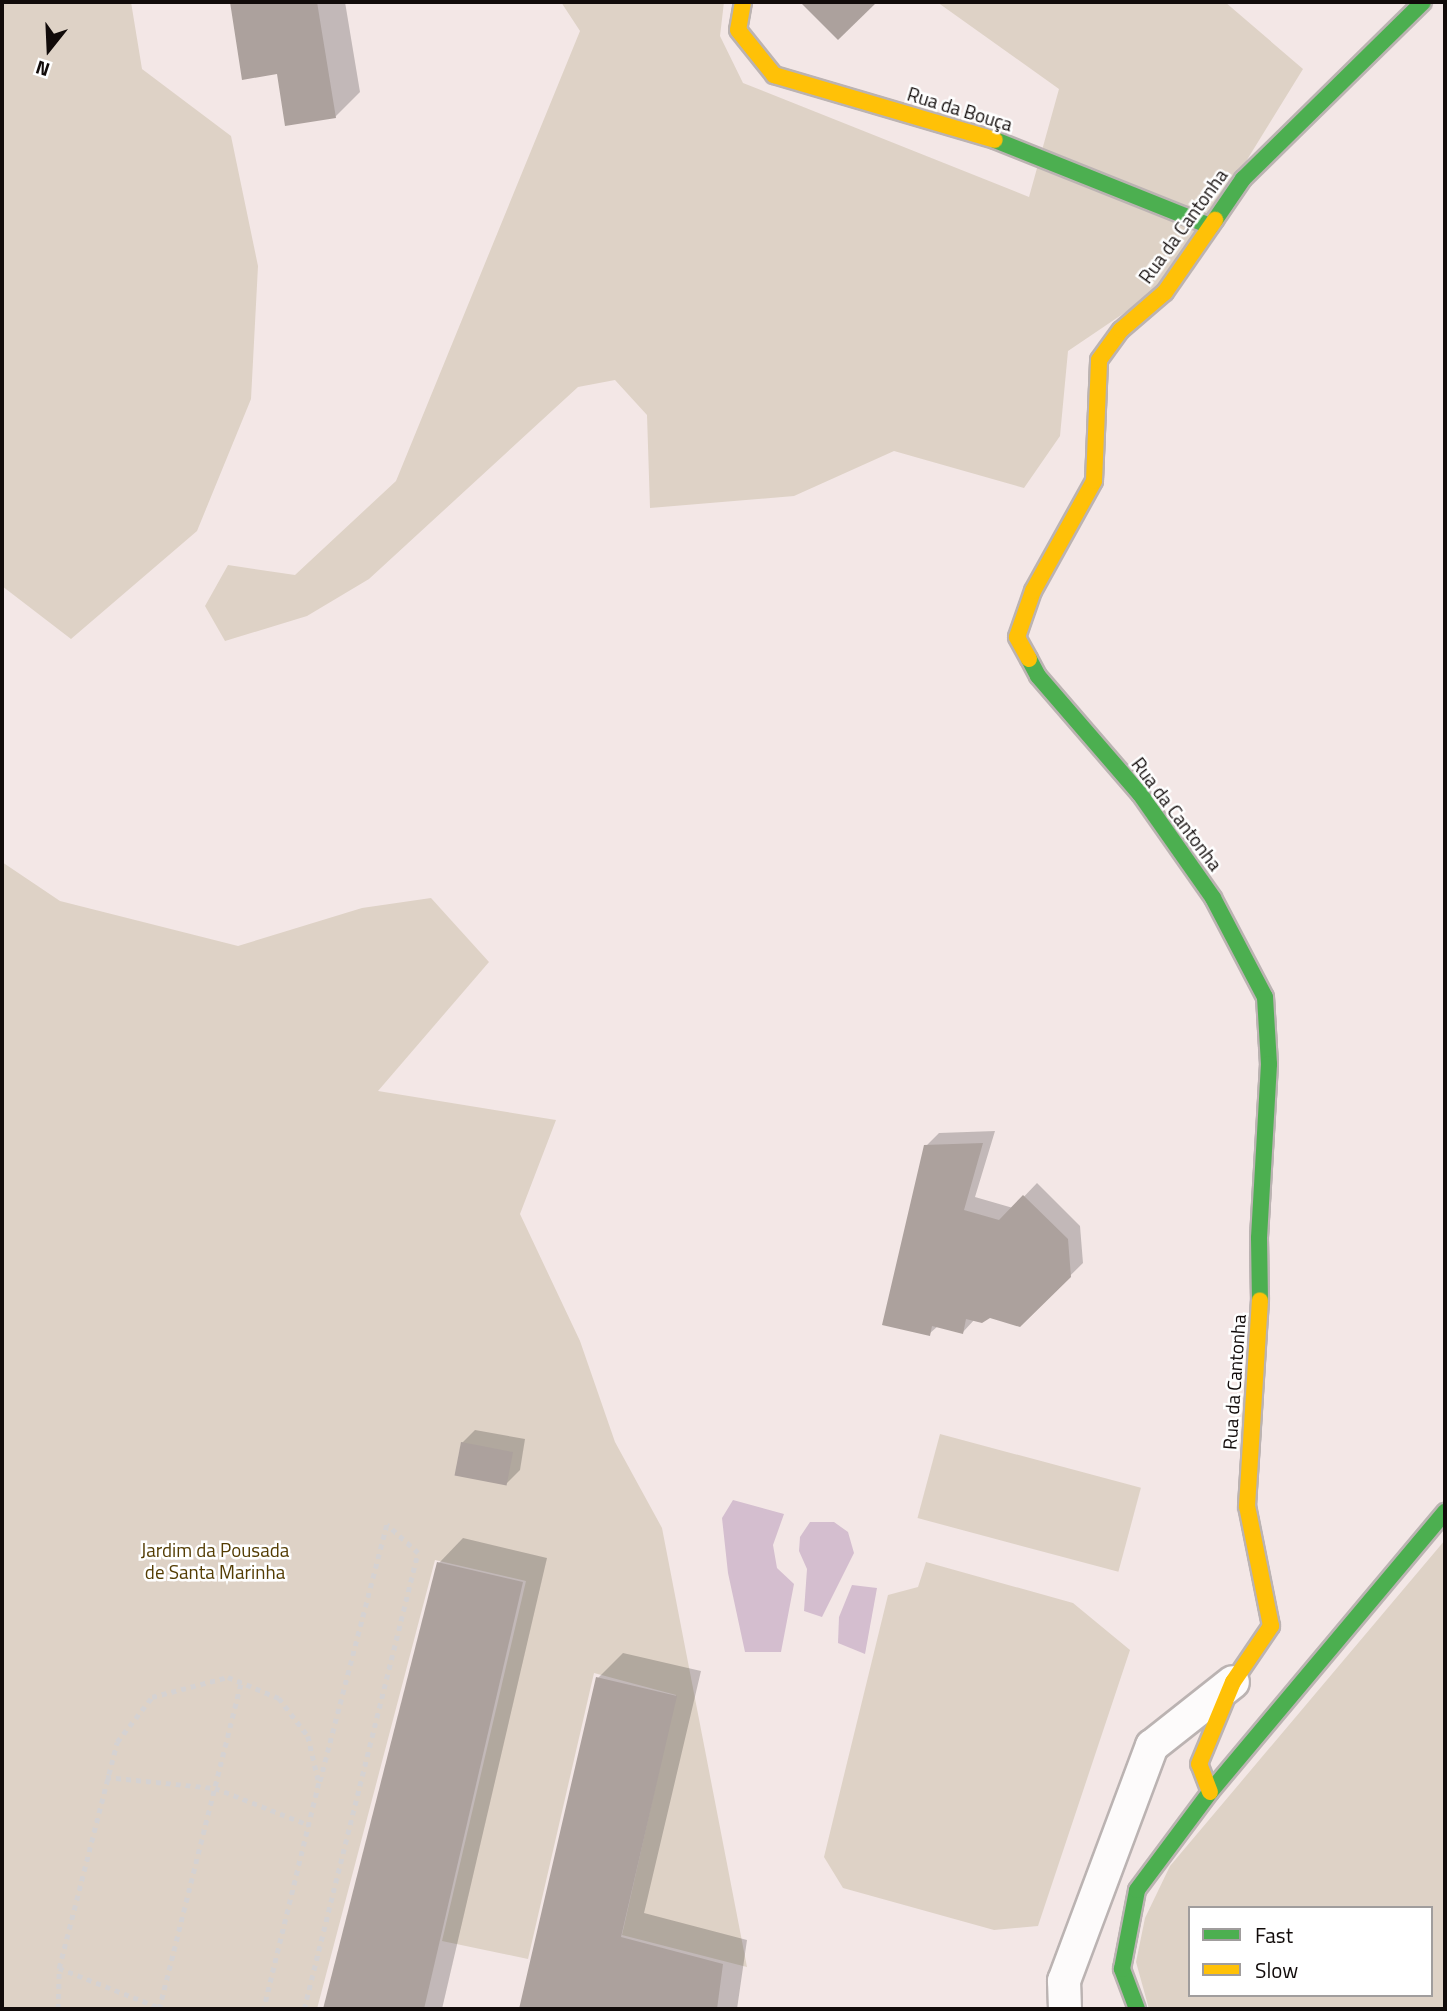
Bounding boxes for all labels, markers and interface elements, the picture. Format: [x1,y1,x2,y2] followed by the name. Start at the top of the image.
[14,14,84,84] north arrow
[32,54,53,85] text: N
[905,82,1015,136] street label: Rua da Bouça
[1134,164,1232,288] street label: Rua da Cantonha
[1127,753,1227,875] street label: Rua da Cantonha
[1218,1313,1250,1451] street label: Rua da Cantonha
[141,1539,289,1583] park label: Jardim da Pousada de Santa Marinha
[1188,1906,1433,1997] legend
[1255,1919,1293,1951] text: Fast
[1255,1954,1298,1986] text: Slow

